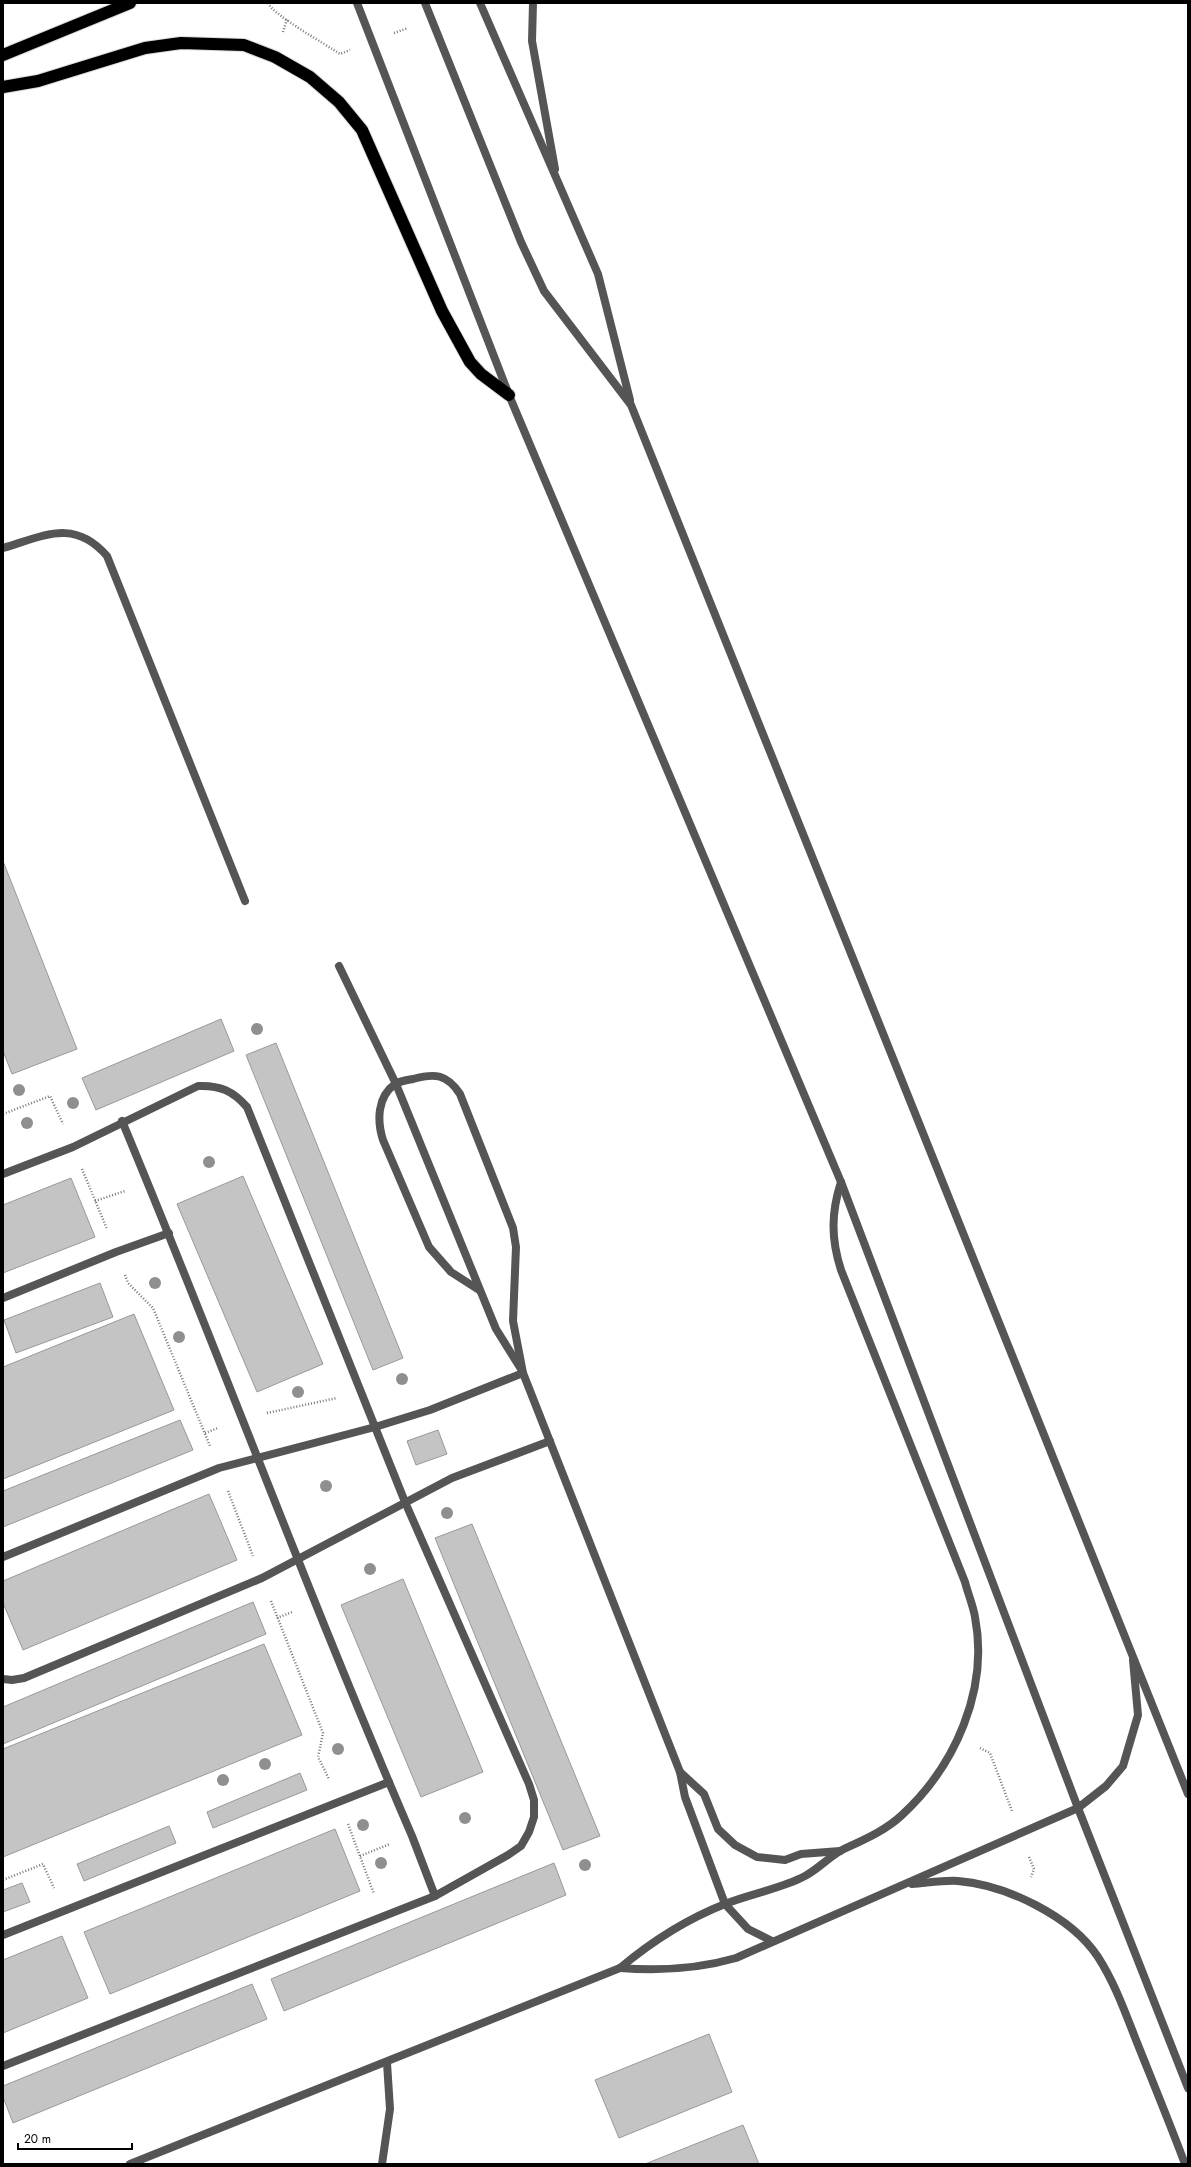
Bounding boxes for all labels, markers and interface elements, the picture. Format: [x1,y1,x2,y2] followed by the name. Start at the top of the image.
[18,2125,132,2151] scale bar
[24,2130,51,2148] text: 20 m

